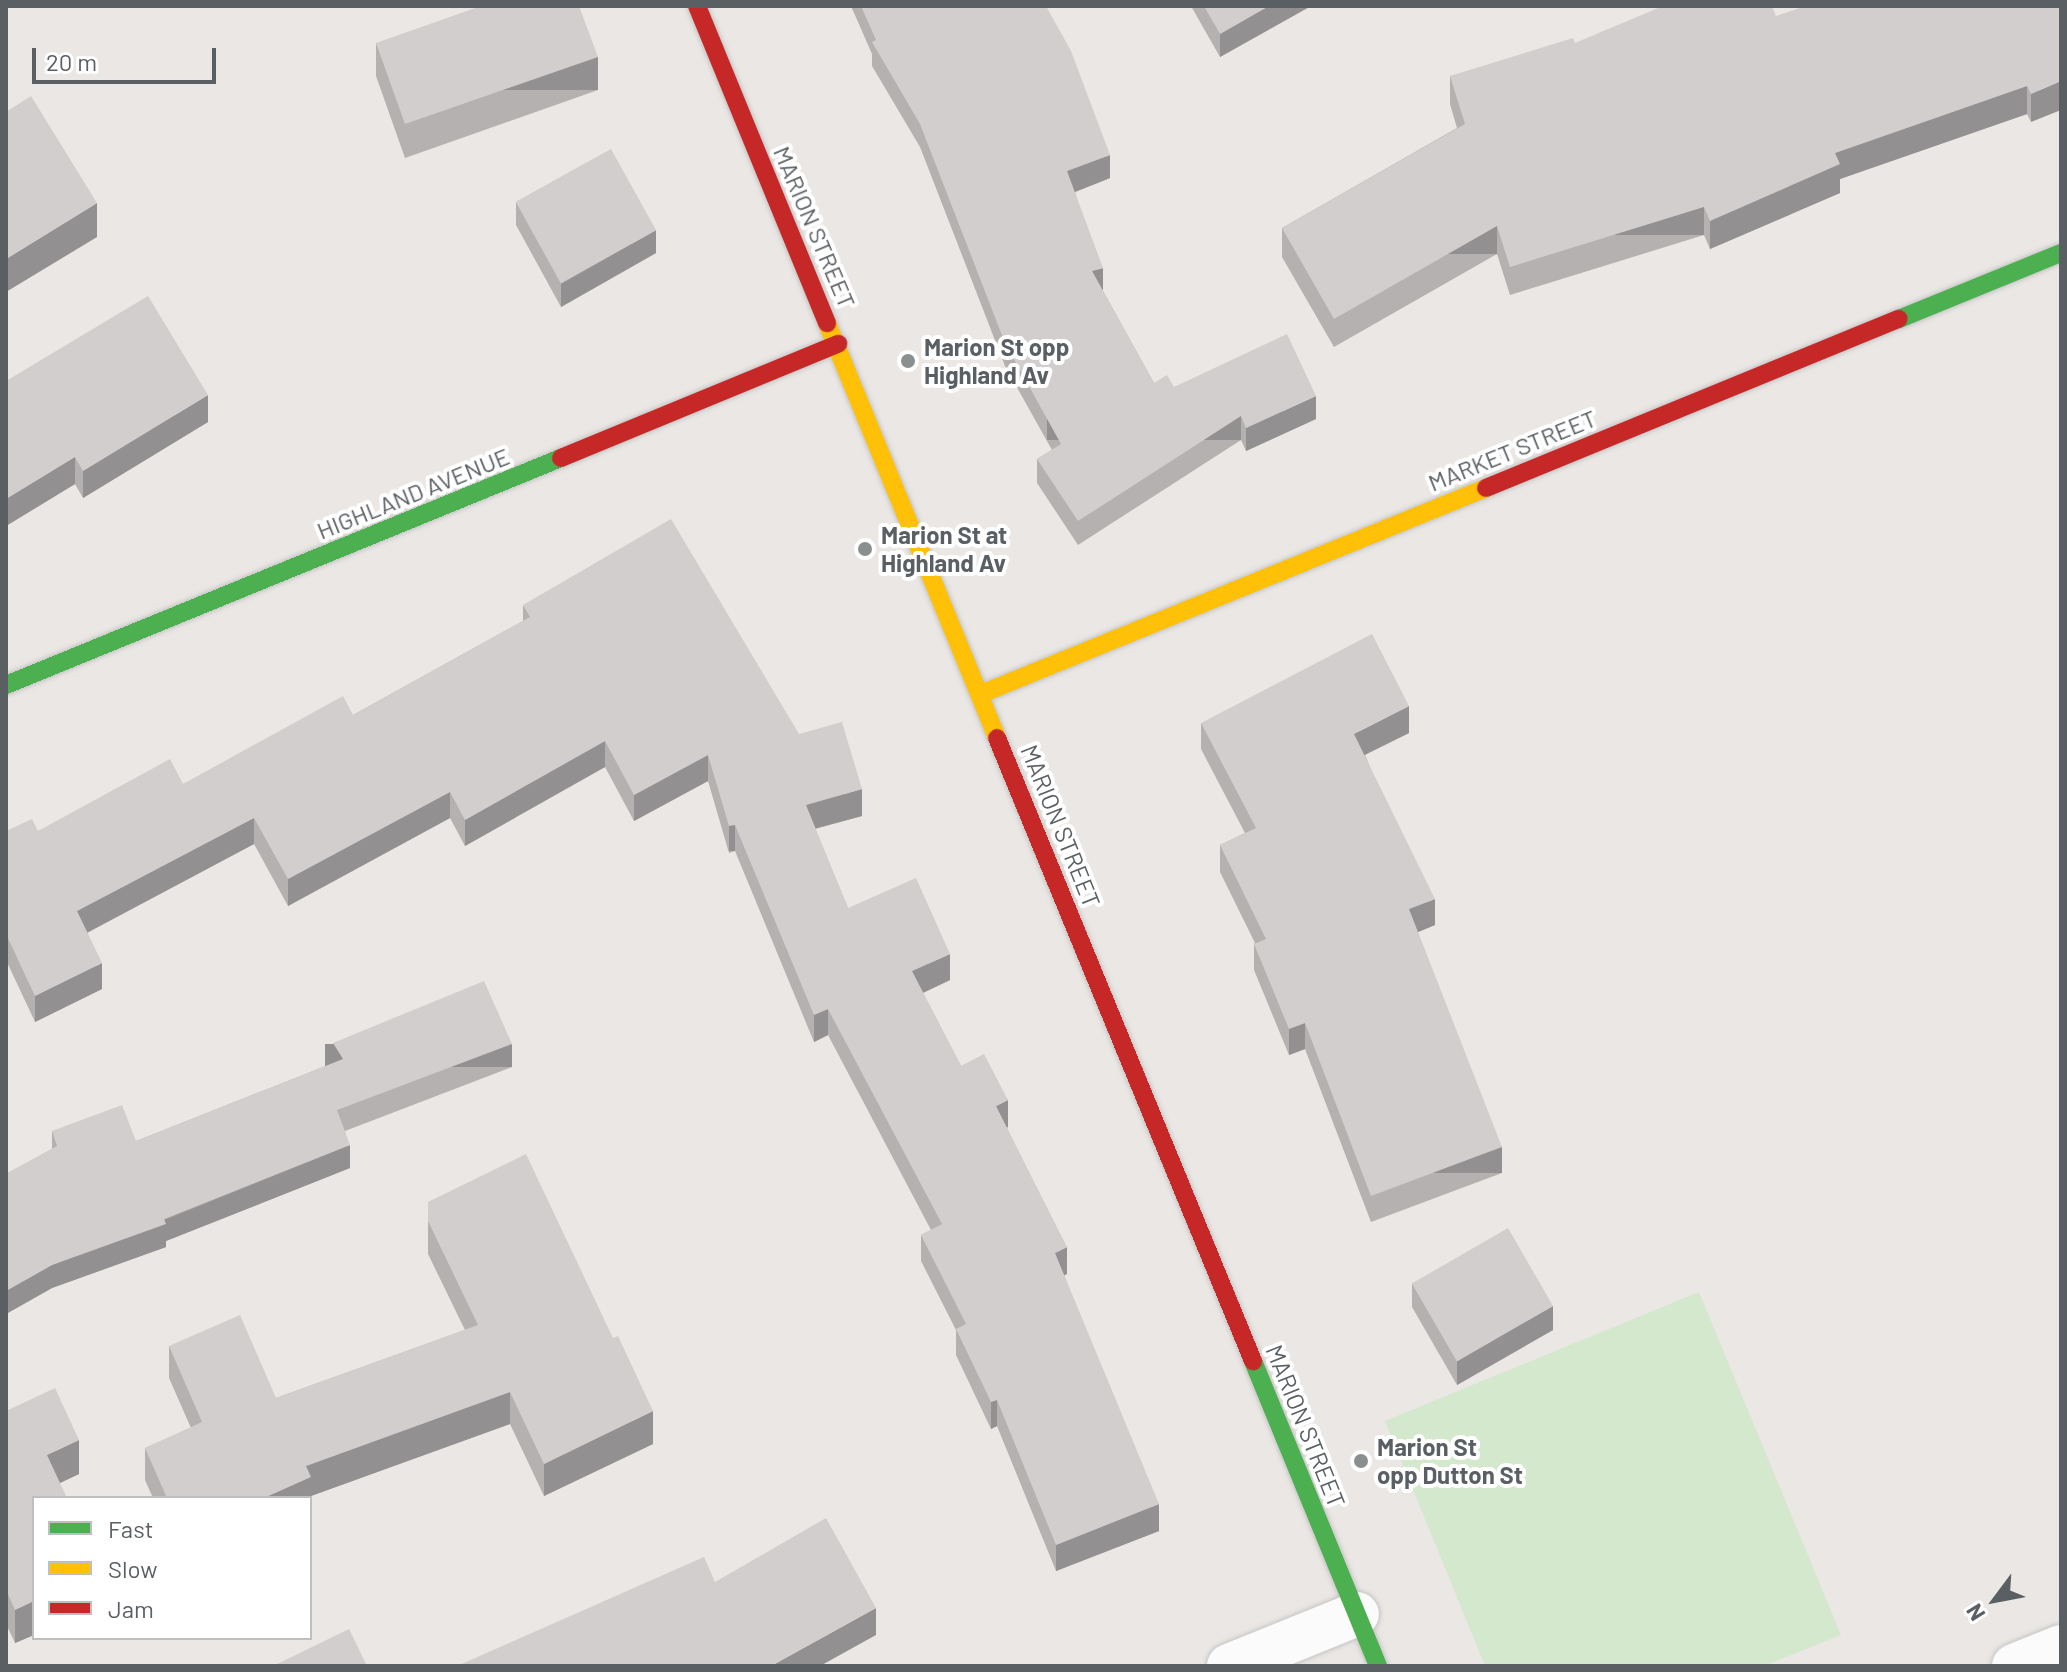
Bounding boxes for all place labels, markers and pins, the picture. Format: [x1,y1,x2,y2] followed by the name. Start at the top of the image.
[924,333,1069,389] place label: Marion St opp Highland Av
[899,352,917,370] marker: Marion St opp Highland Av
[881,521,1007,577] place label: Marion St at Highland Av
[856,540,874,558] marker: Marion St at Highland Av
[1377,1433,1523,1489] place label: Marion St opp Dutton St
[1352,1452,1370,1470] marker: Marion St opp Dutton St

